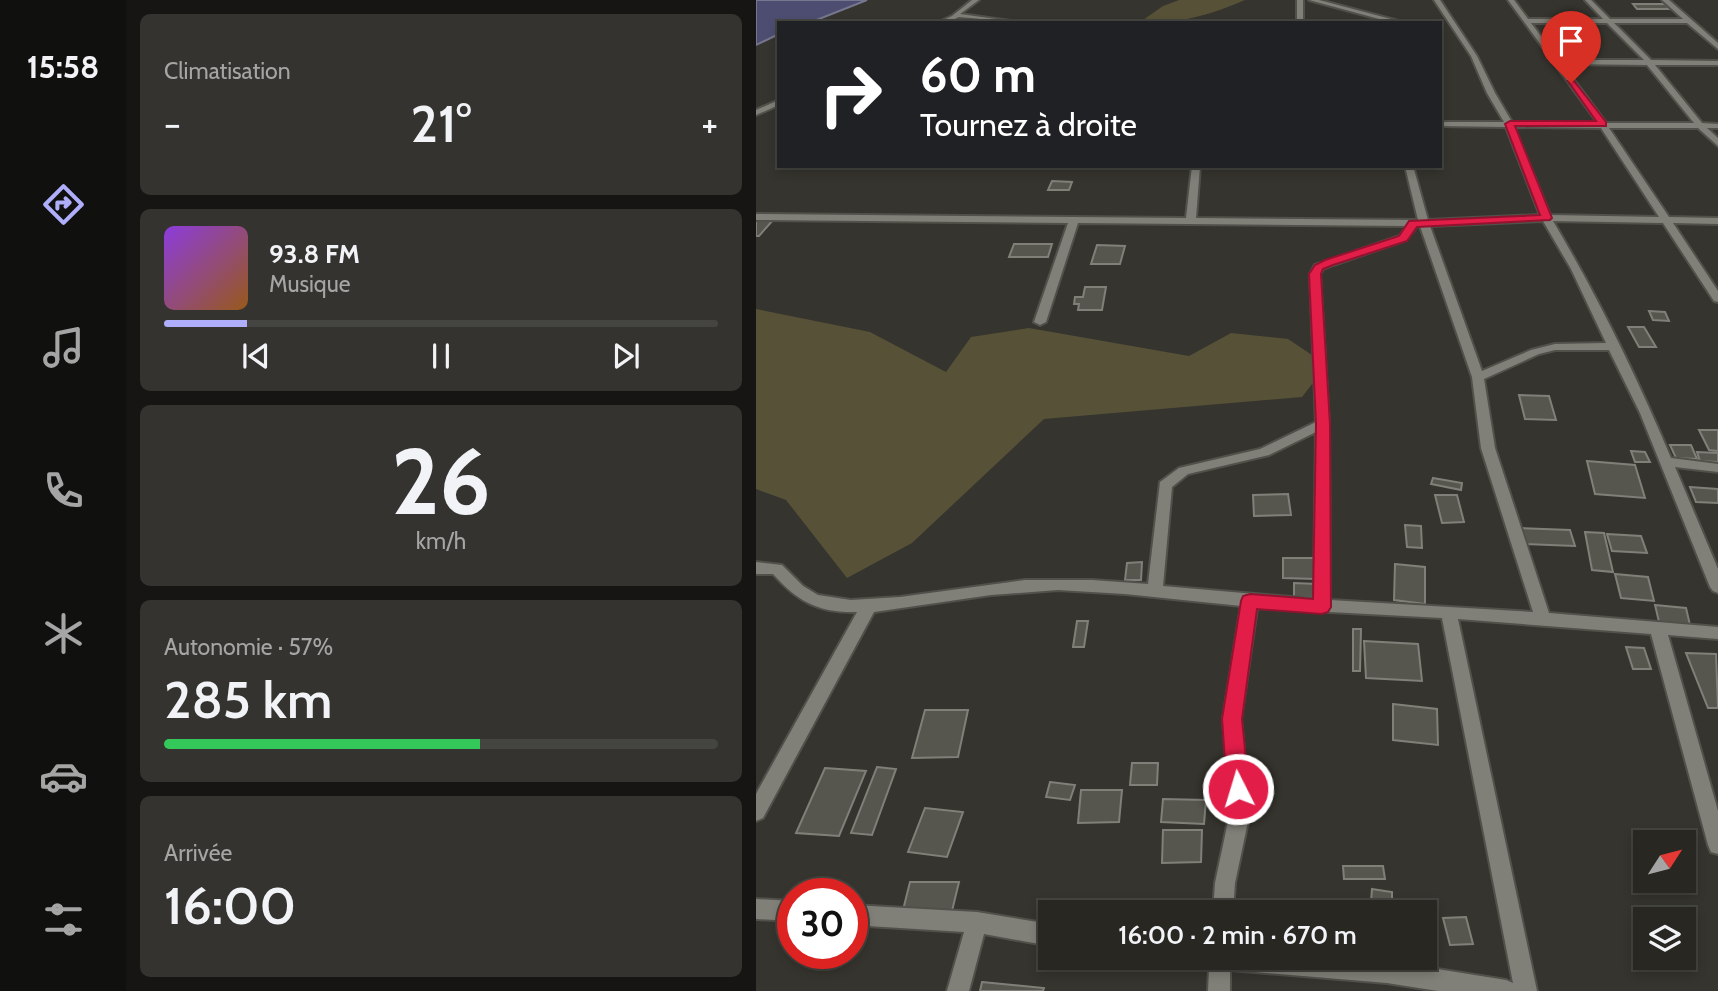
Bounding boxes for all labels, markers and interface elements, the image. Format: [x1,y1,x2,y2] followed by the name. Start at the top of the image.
[1541,11,1601,83] pin
[1552,22,1590,60] icon: arrive
[920,45,1036,104] text: 60 m
[27,47,99,86] text: 15:58
[805,49,896,140] icon: right
[164,57,291,85] text: Climatisation
[411,92,471,155] text: 21°
[164,100,181,147] text: −
[701,100,718,147] text: +
[920,105,1137,144] text: Tournez à droite
[39,180,88,229] icon: directions
[269,238,360,270] text: 93.8 FM
[269,270,351,298] text: Musique
[39,323,88,372] icon: music
[237,337,275,375] icon: previous
[422,337,460,375] icon: pause
[607,337,645,375] icon: next
[391,426,491,537] text: 26
[39,466,88,515] icon: phone
[416,527,466,555] text: km/h
[39,609,88,658] icon: climate
[164,633,333,661] text: Autonomie · 57%
[164,668,332,731] text: 285 km
[39,752,88,801] icon: car
[1201,752,1275,826] position arrow
[1633,830,1696,892] north arrow
[1633,830,1696,970] map controls
[164,839,232,867] text: Arrivée
[164,874,296,937] text: 16:00
[777,878,868,969] speed limit sign: 30
[39,895,88,944] icon: filters
[1633,907,1696,970] button: layers
[1118,919,1357,951] text: 16:00 · 2 min · 670 m

